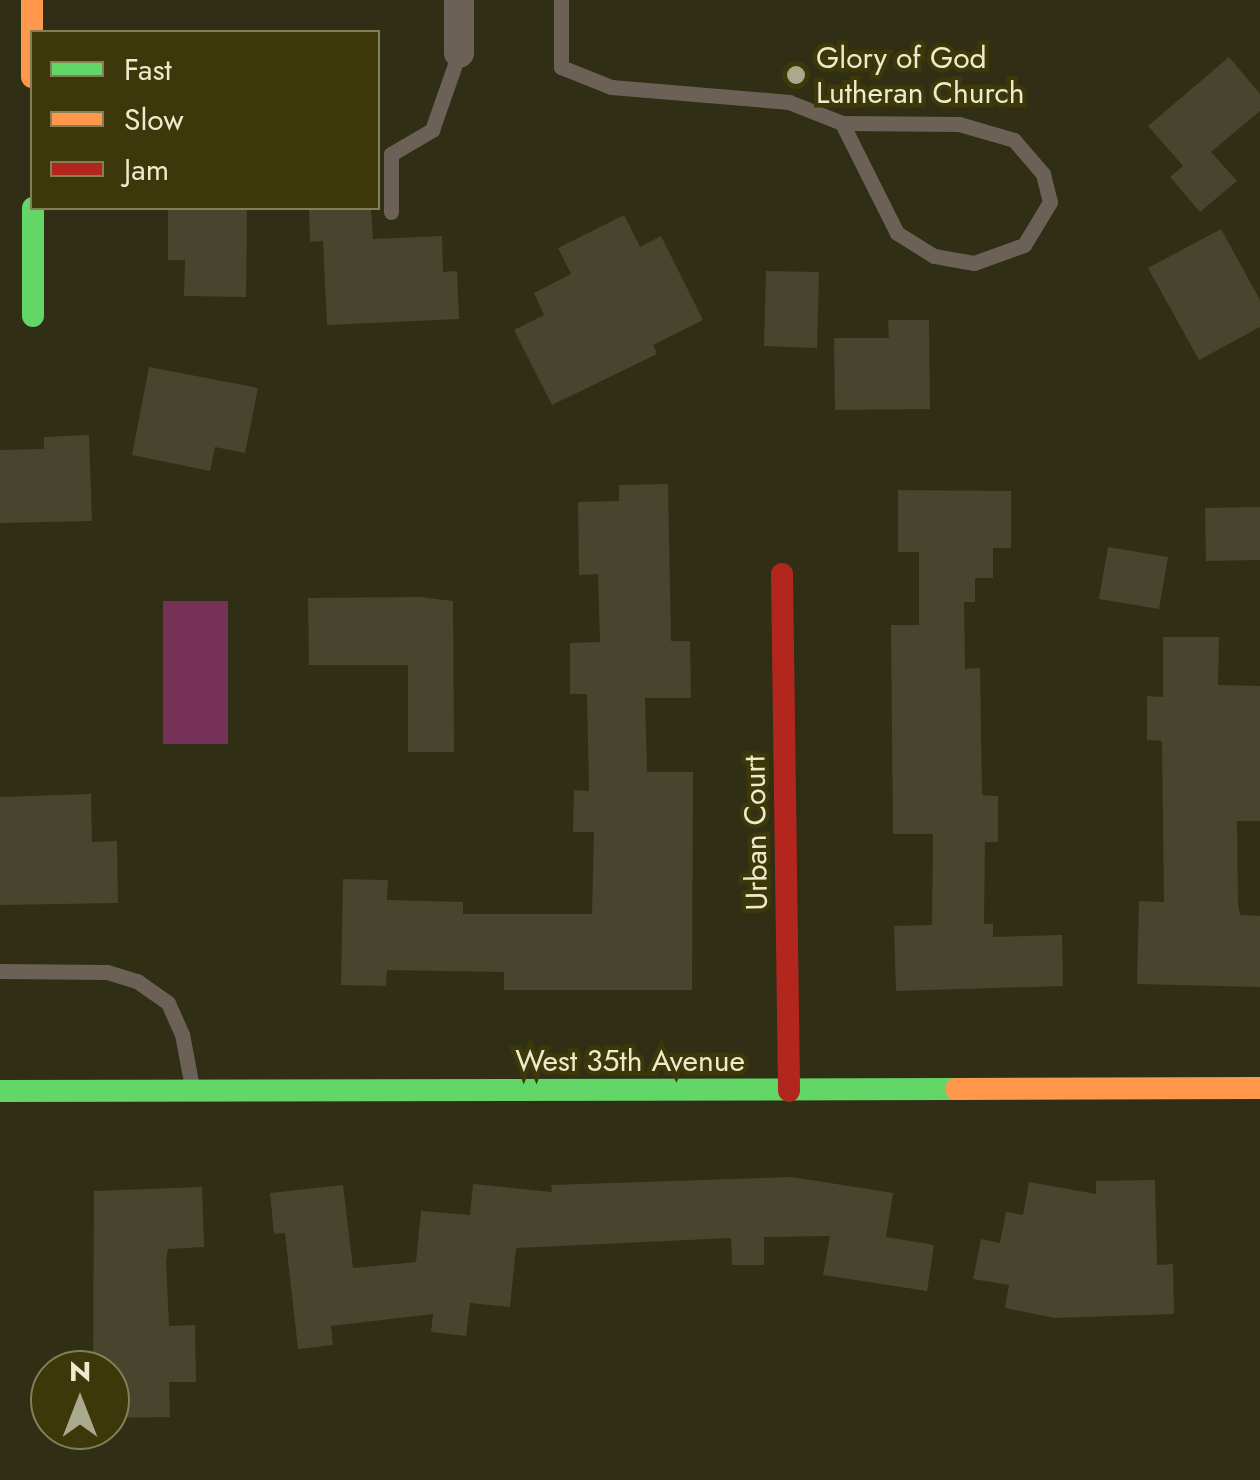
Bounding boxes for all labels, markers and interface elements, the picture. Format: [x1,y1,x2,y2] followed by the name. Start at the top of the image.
[30,30,380,210] legend
[816,40,1024,110] place label: Glory of God Lutheran Church
[124,48,172,91] text: Fast
[785,64,807,86] marker: Glory of God Lutheran Church
[124,98,184,141] text: Slow
[124,148,169,191] text: Jam
[737,755,775,911] street label: Urban Court
[515,1043,745,1079] street label: West 35th Avenue
[30,1350,130,1450] north arrow
[69,1351,91,1392] text: N

